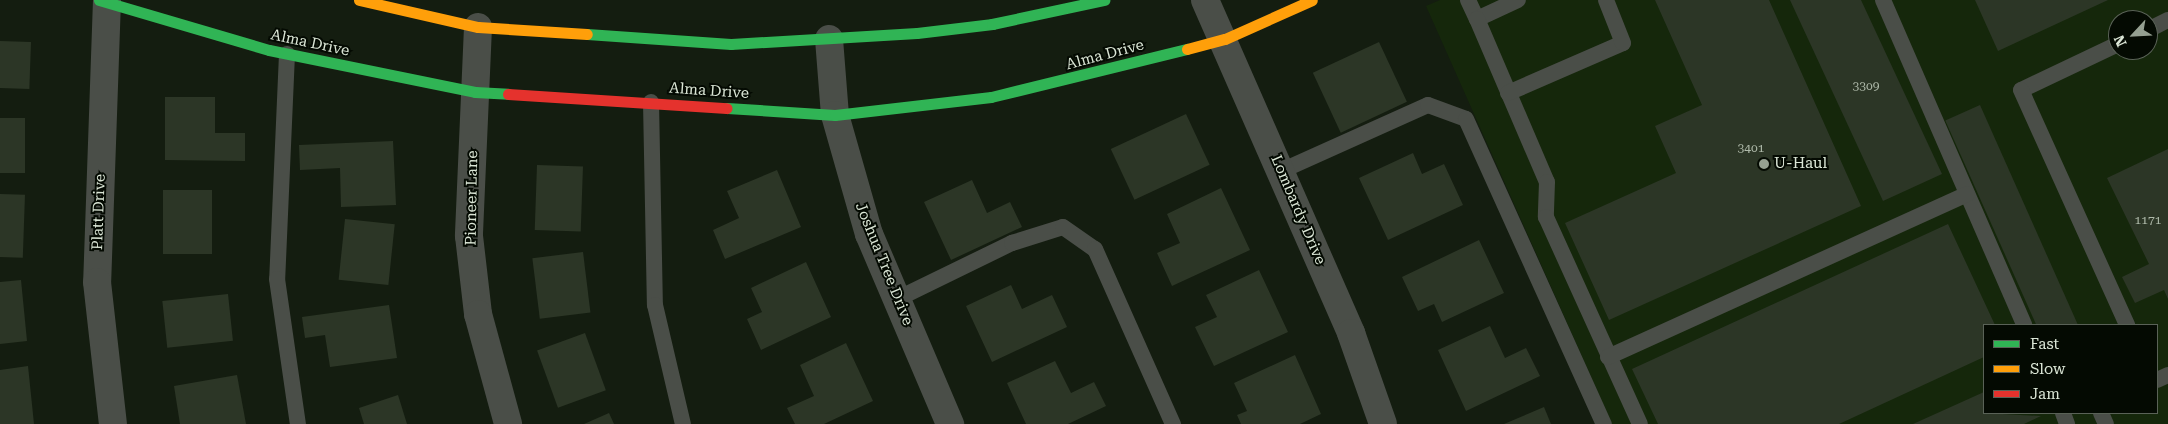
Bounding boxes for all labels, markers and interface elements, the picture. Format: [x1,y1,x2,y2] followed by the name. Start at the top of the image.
[2108,10,2158,60] north arrow
[269,26,351,60] street label: Alma Drive
[2111,33,2130,49] text: N
[1064,36,1146,74] street label: Alma Drive
[668,79,750,103] street label: Alma Drive
[1853,80,1879,94] house number: 3309
[1738,142,1764,156] house number: 3401
[462,150,482,246] street label: Pioneer Lane
[1267,153,1329,267] street label: Lombardy Drive
[1774,155,1827,173] place label: U-Haul
[1758,158,1770,170] marker: U-Haul
[89,173,109,251] street label: Platt Drive
[851,200,917,328] street label: Joshua Tree Drive
[2135,214,2161,228] house number: 1171
[1983,324,2158,414] legend
[2030,335,2059,353] text: Fast
[2030,360,2065,378] text: Slow
[2030,385,2060,403] text: Jam

